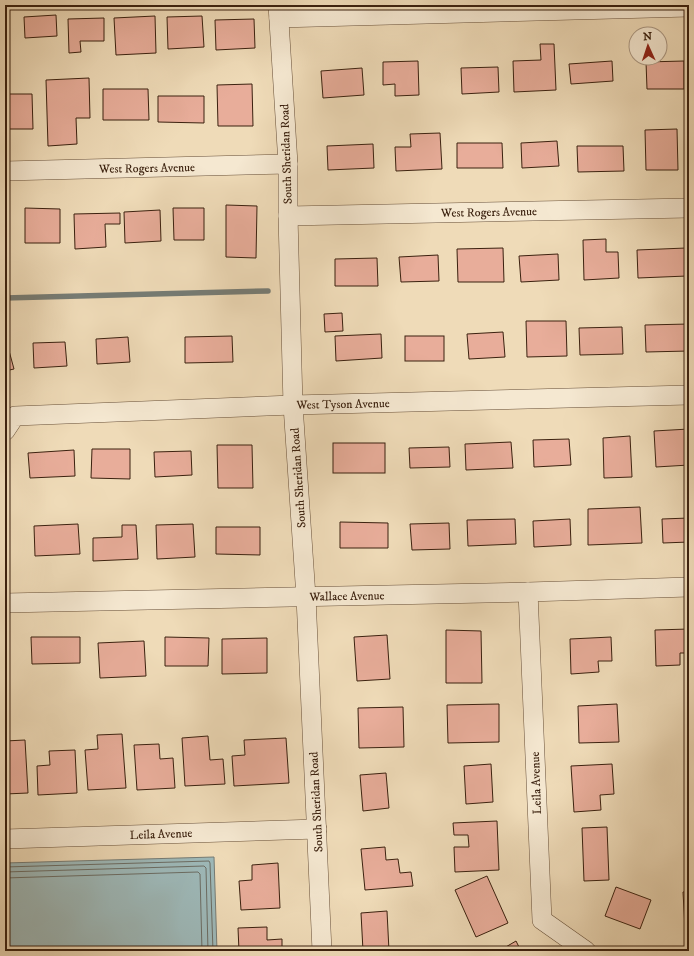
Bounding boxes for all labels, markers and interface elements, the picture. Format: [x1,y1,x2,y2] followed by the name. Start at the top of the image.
[628,26,668,66] north arrow
[643,30,652,44] text: N
[277,103,296,204] street label: South Sheridan Road
[98,160,195,177] street label: West Rogers Avenue
[440,204,537,221] street label: West Rogers Avenue
[295,396,390,413] street label: West Tyson Avenue
[288,427,309,529] street label: South Sheridan Road
[308,588,385,605] street label: Wallace Avenue
[306,751,327,853] street label: South Sheridan Road
[528,751,545,815] street label: Leila Avenue
[129,826,193,843] street label: Leila Avenue

